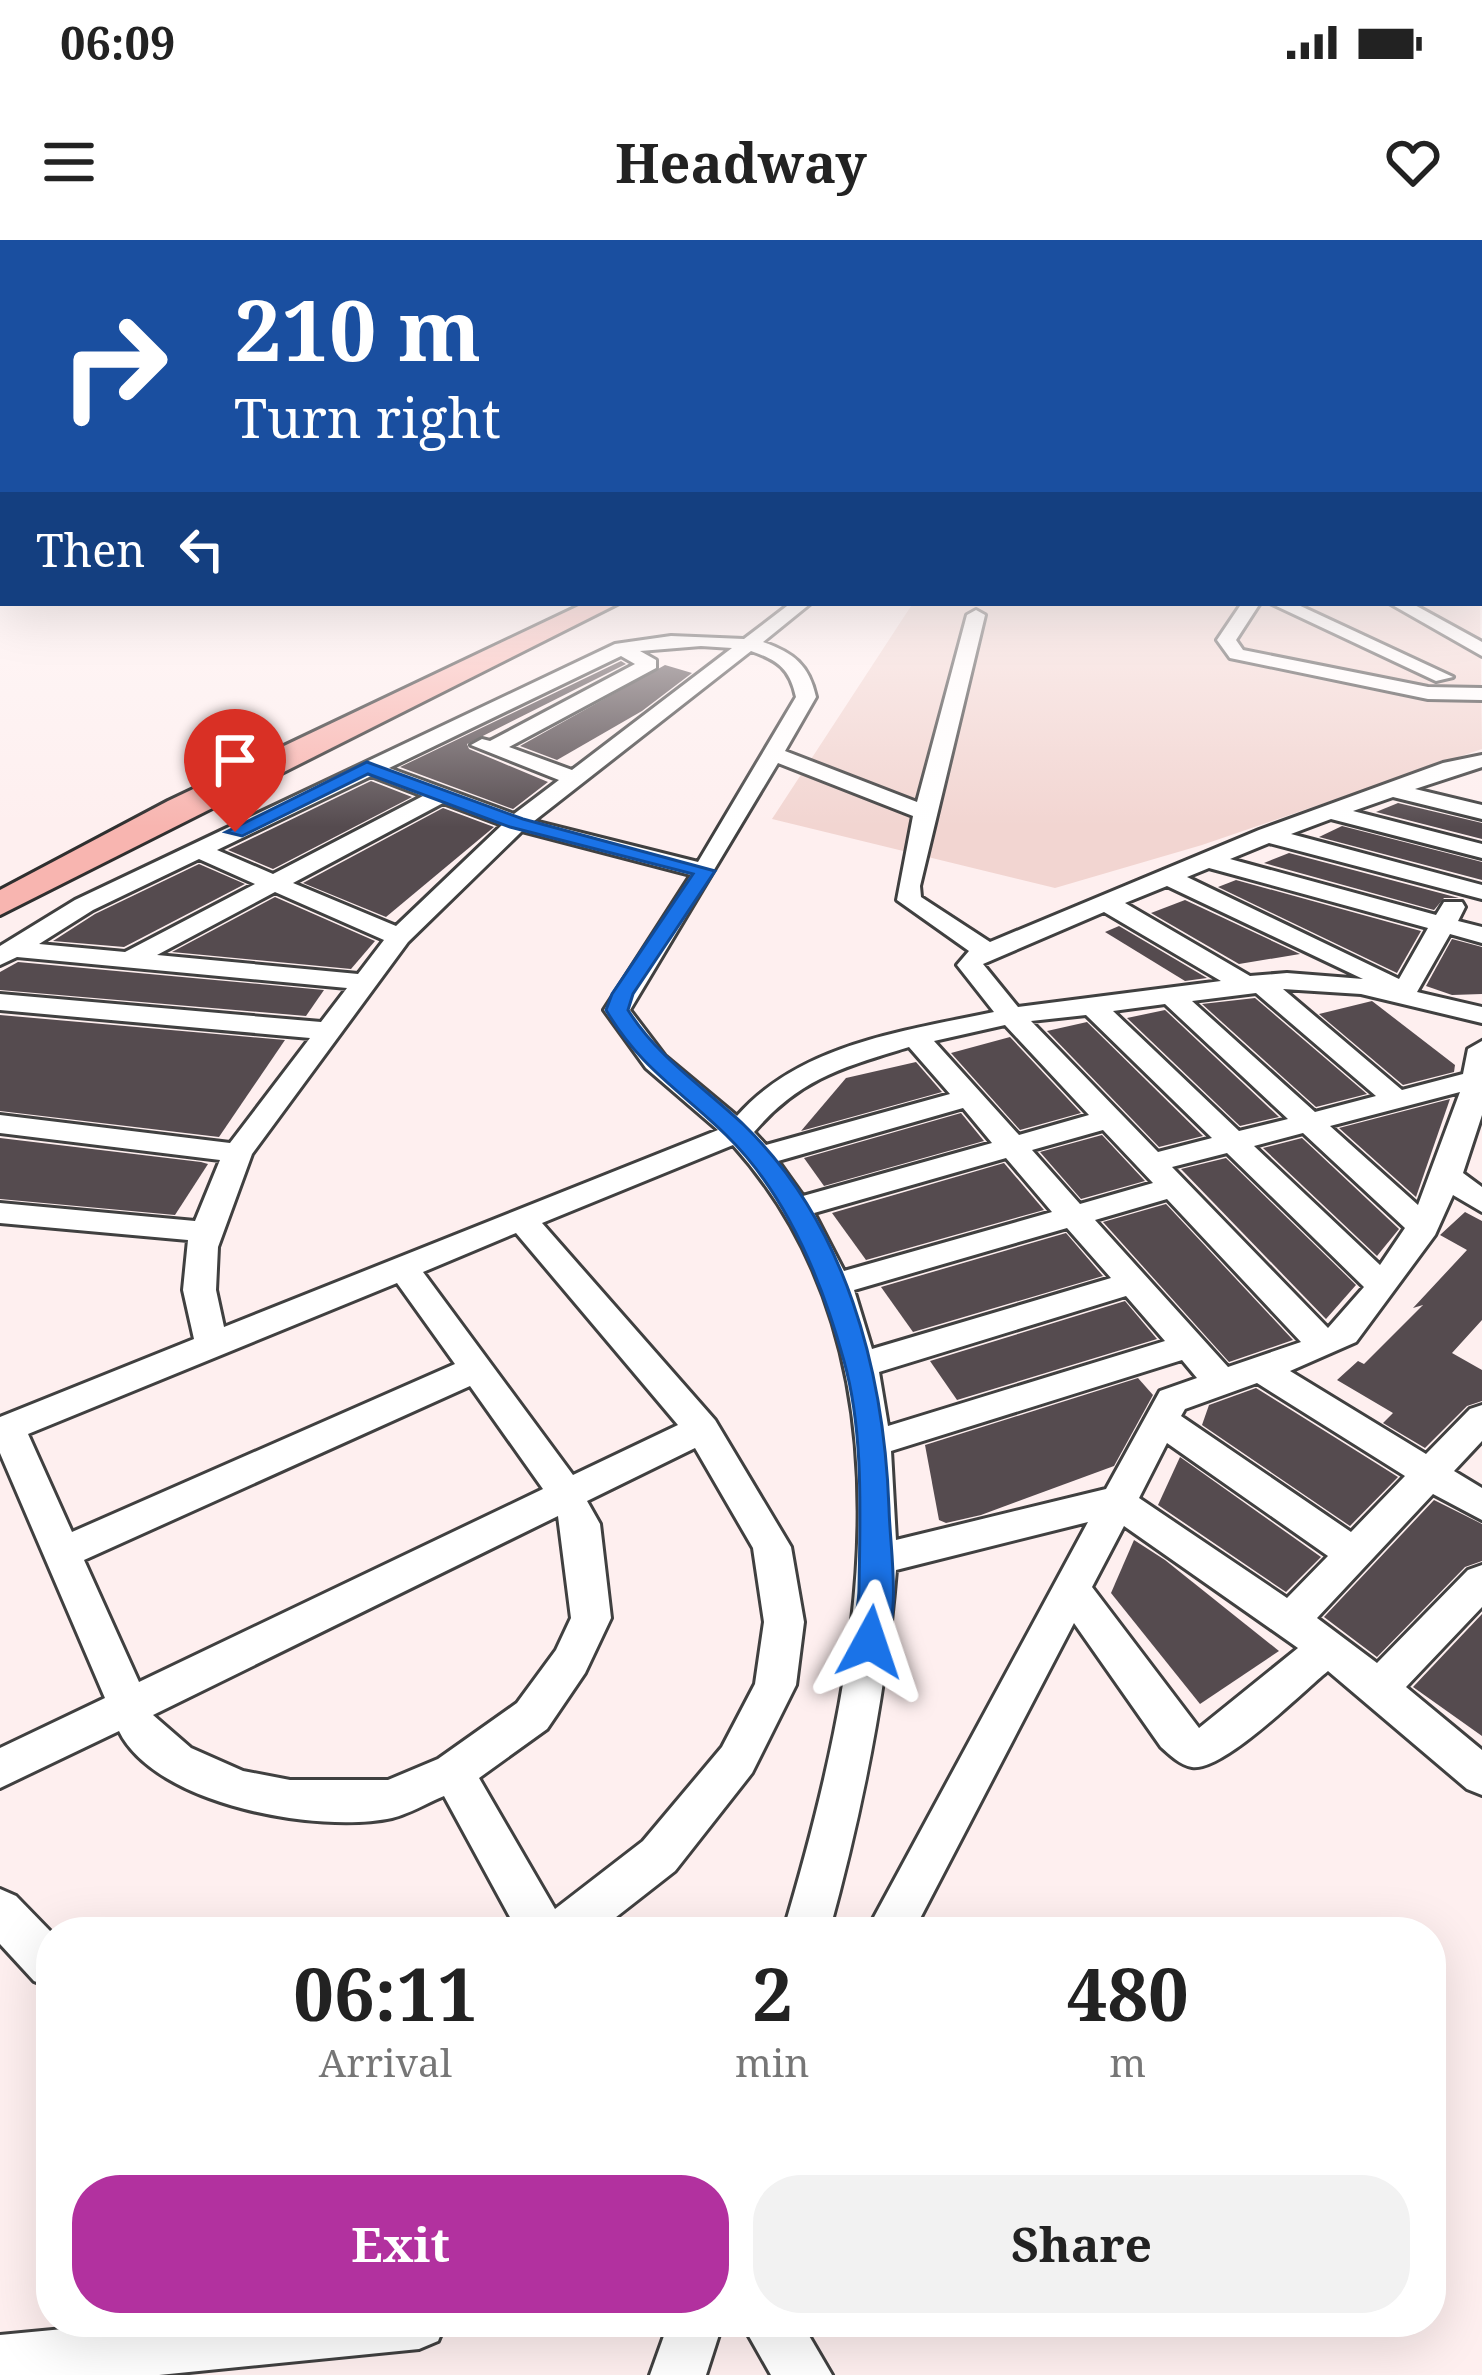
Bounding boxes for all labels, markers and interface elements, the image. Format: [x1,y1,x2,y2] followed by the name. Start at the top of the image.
[60,12,175,73] text: 06:09
[615,125,867,199] text: Headway
[36,129,102,195] icon: menu
[1380,129,1446,195] icon: heart
[234,271,481,386] text: 210 m
[36,288,192,444] icon: right
[234,380,501,454] text: Turn right
[169,516,235,582] icon: left
[36,519,145,580] text: Then
[184,709,286,832] pin
[202,727,268,793] icon: arrive
[807,1579,933,1705] position arrow
[293,1944,478,2042] text: 06:11
[752,1944,793,2042] text: 2
[1067,1944,1189,2042] text: 480
[319,2035,452,2088] text: Arrival
[735,2035,810,2088] text: min
[1109,2035,1146,2088] text: m
[72,2175,729,2313] button: Exit
[753,2175,1410,2313] button: Share

